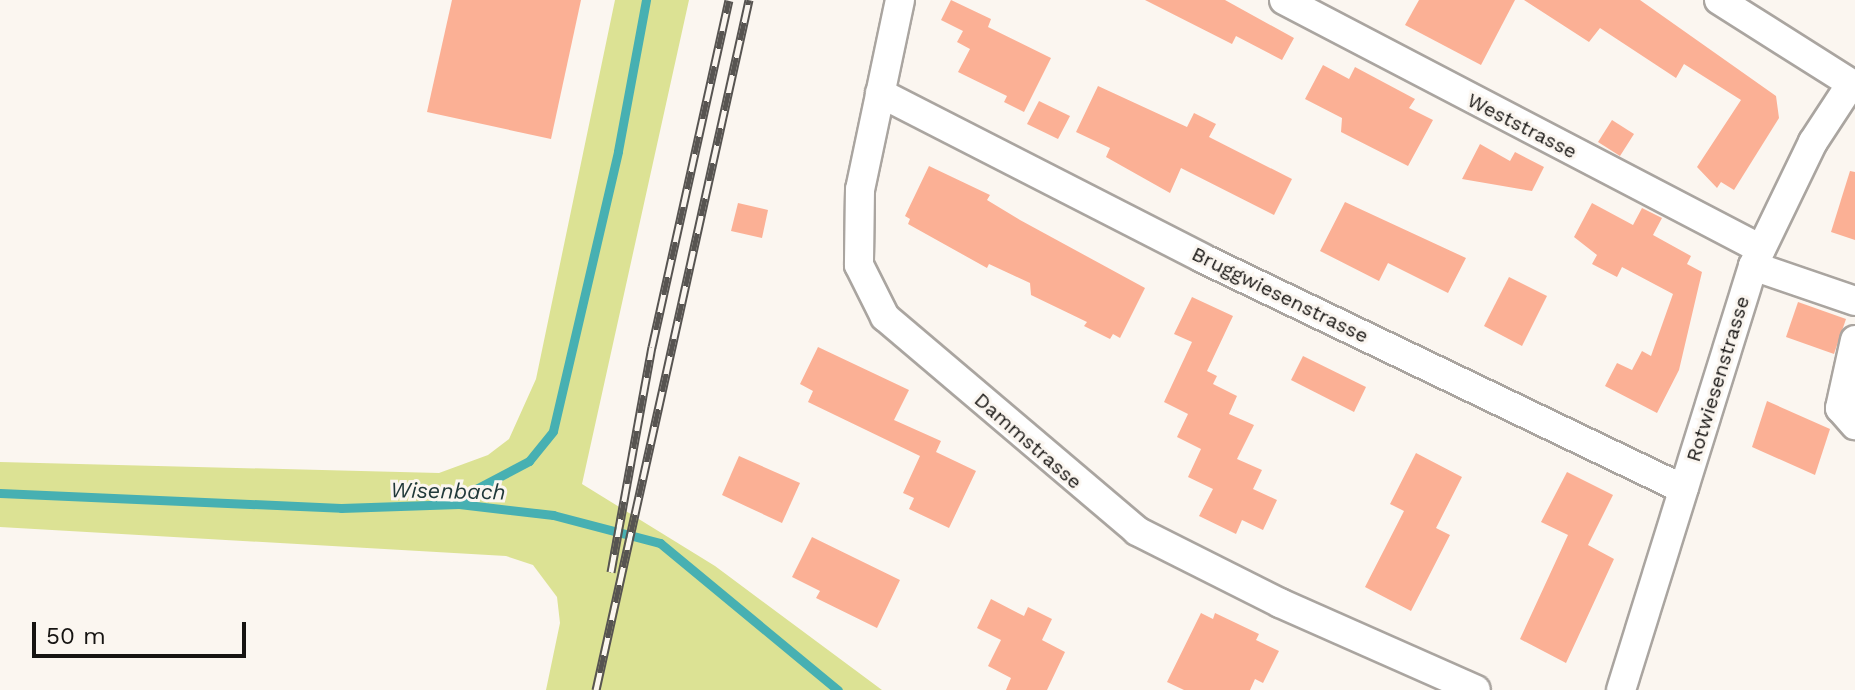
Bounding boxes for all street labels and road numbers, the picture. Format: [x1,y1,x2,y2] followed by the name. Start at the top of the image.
[1463,88,1581,164] street label: Weststrasse
[1188,242,1372,348] street label: Bruggwiesenstrasse
[1681,293,1755,465] street label: Rotwiesenstrasse
[969,388,1087,494] street label: Dammstrasse

